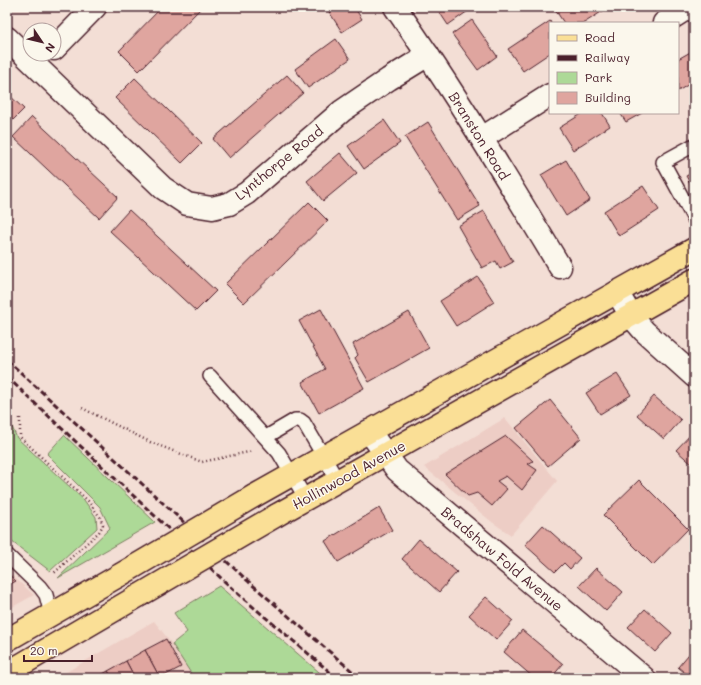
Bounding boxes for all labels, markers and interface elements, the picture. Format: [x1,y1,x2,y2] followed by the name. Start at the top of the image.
[22,22,62,62] north arrow
[549,22,679,114] legend
[585,29,615,45] text: Road
[42,40,59,56] text: N
[585,49,630,65] text: Railway
[585,69,612,85] text: Park
[445,88,514,184] street label: Branston Road
[585,89,631,105] text: Building
[231,121,327,204] street label: Lynthorpe Road
[289,436,409,514] street label: Hollinwood Avenue
[437,502,567,615] street label: Bradshaw Fold Avenue
[24,637,92,663] scale bar
[30,642,58,658] text: 20 m

